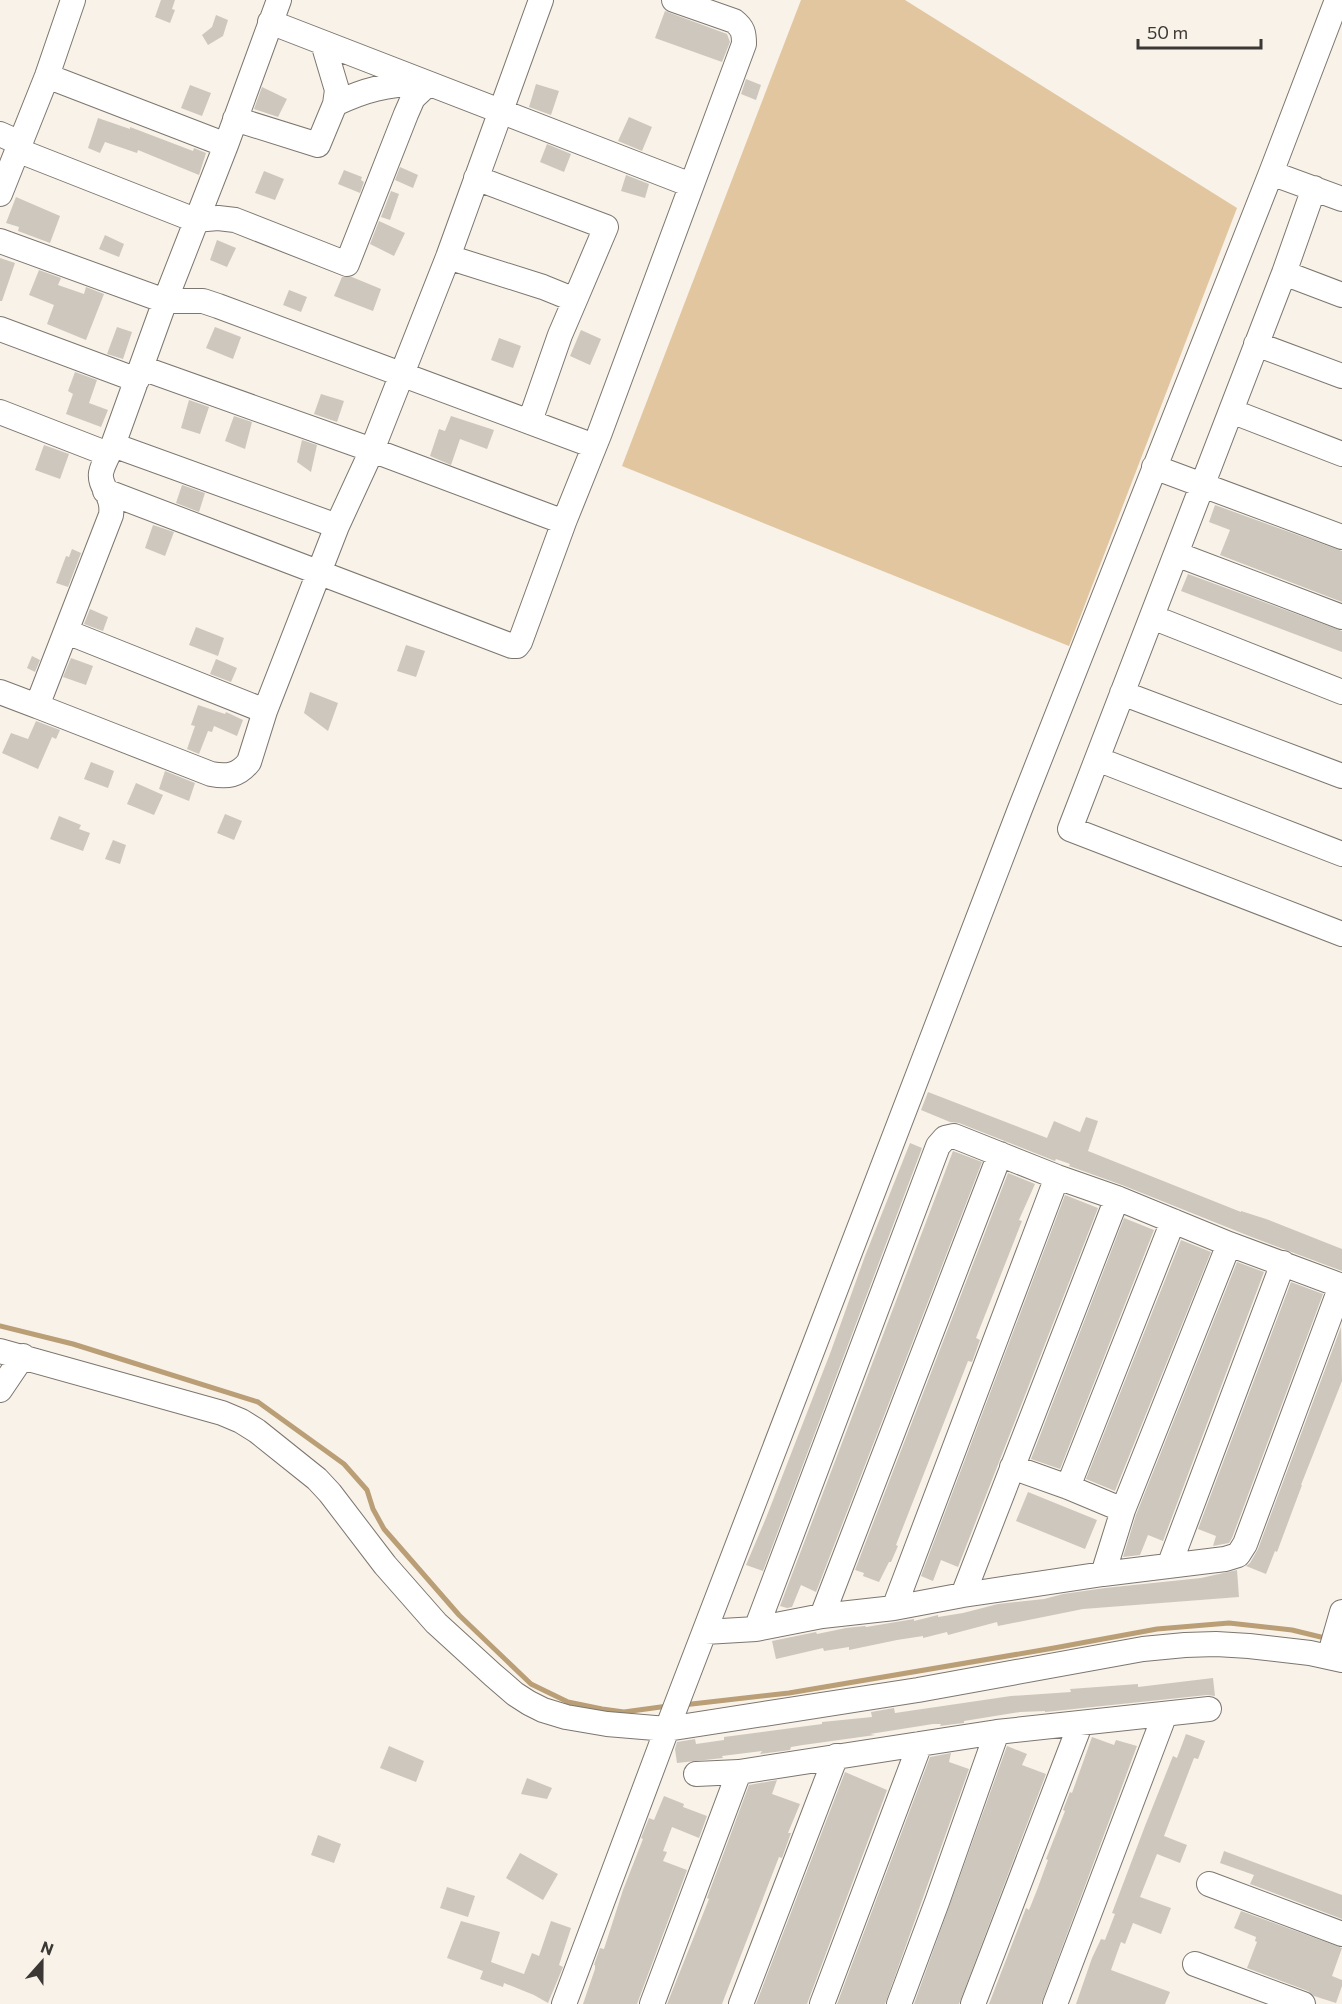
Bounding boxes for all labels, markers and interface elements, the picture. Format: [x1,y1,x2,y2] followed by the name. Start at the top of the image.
[1138,12,1261,50] scale bar
[1147,21,1188,43] text: 50 m
[12,1932,72,1992] north arrow
[39,1937,57,1959] text: N

